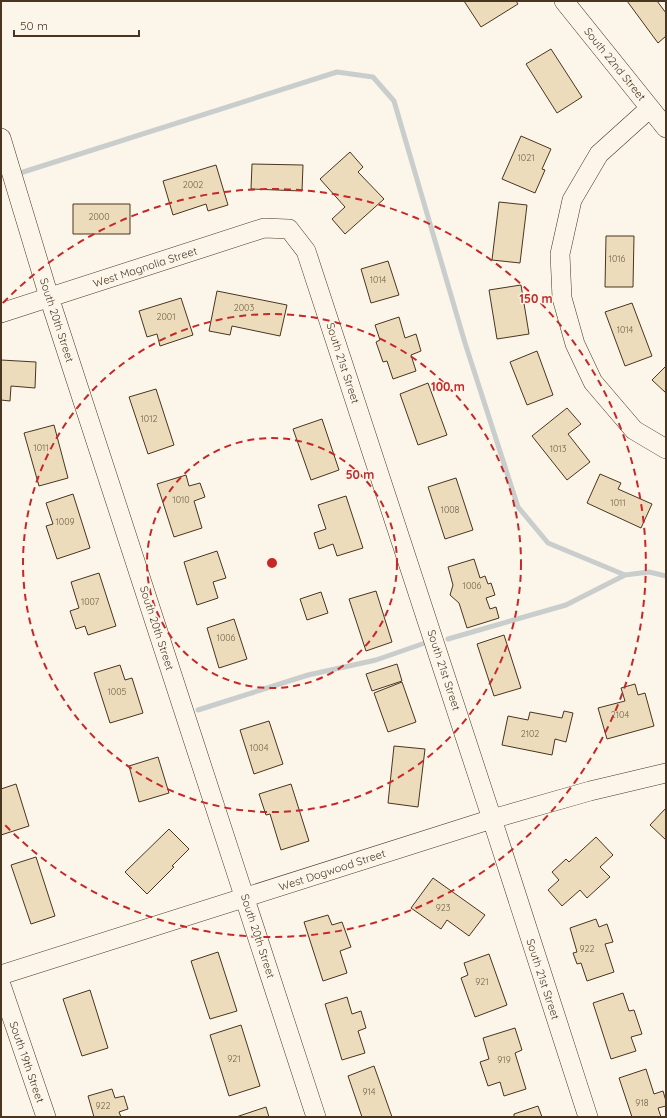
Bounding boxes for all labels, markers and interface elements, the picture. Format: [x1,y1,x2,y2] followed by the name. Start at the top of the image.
[14,12,139,38] scale bar
[20,18,48,33] text: 50 m
[581,24,649,104] street label: South 22nd Street
[517,152,535,163] house number: 1021
[183,179,203,190] house number: 2002
[88,211,110,222] house number: 2000
[91,243,199,290] street label: West Magnolia Street
[609,253,626,264] house number: 1016
[370,274,387,285] house number: 1014
[37,276,77,364] street label: South 20th Street
[519,291,553,306] text: 150 m
[234,302,254,313] house number: 2003
[156,311,176,322] house number: 2001
[323,321,363,405] street label: South 21st Street
[617,324,634,335] house number: 1014
[431,379,465,394] text: 100 m
[140,413,158,424] house number: 1012
[33,442,49,453] house number: 1011
[550,443,567,454] house number: 1013
[346,467,374,482] text: 50 m
[172,494,190,505] house number: 1010
[610,497,626,508] house number: 1011
[441,504,460,515] house number: 1008
[55,516,75,527] house number: 1009
[265,556,279,570] centre of rings
[463,580,482,591] house number: 1006
[137,584,177,672] street label: South 20th Street
[81,596,99,607] house number: 1007
[424,628,464,712] street label: South 21st Street
[217,632,236,643] house number: 1006
[108,686,127,697] house number: 1005
[611,709,629,720] house number: 2104
[521,728,539,739] house number: 2102
[250,742,269,753] house number: 1004
[277,846,387,894] street label: West Dogwood Street
[238,892,278,980] street label: South 20th Street
[436,902,451,913] house number: 923
[523,937,563,1021] street label: South 21st Street
[580,943,595,954] house number: 922
[475,976,489,987] house number: 921
[6,1019,48,1105] street label: South 19th Street
[227,1053,241,1064] house number: 921
[497,1054,511,1065] house number: 919
[362,1086,376,1097] house number: 914
[635,1097,649,1108] house number: 918
[96,1100,111,1111] house number: 922

